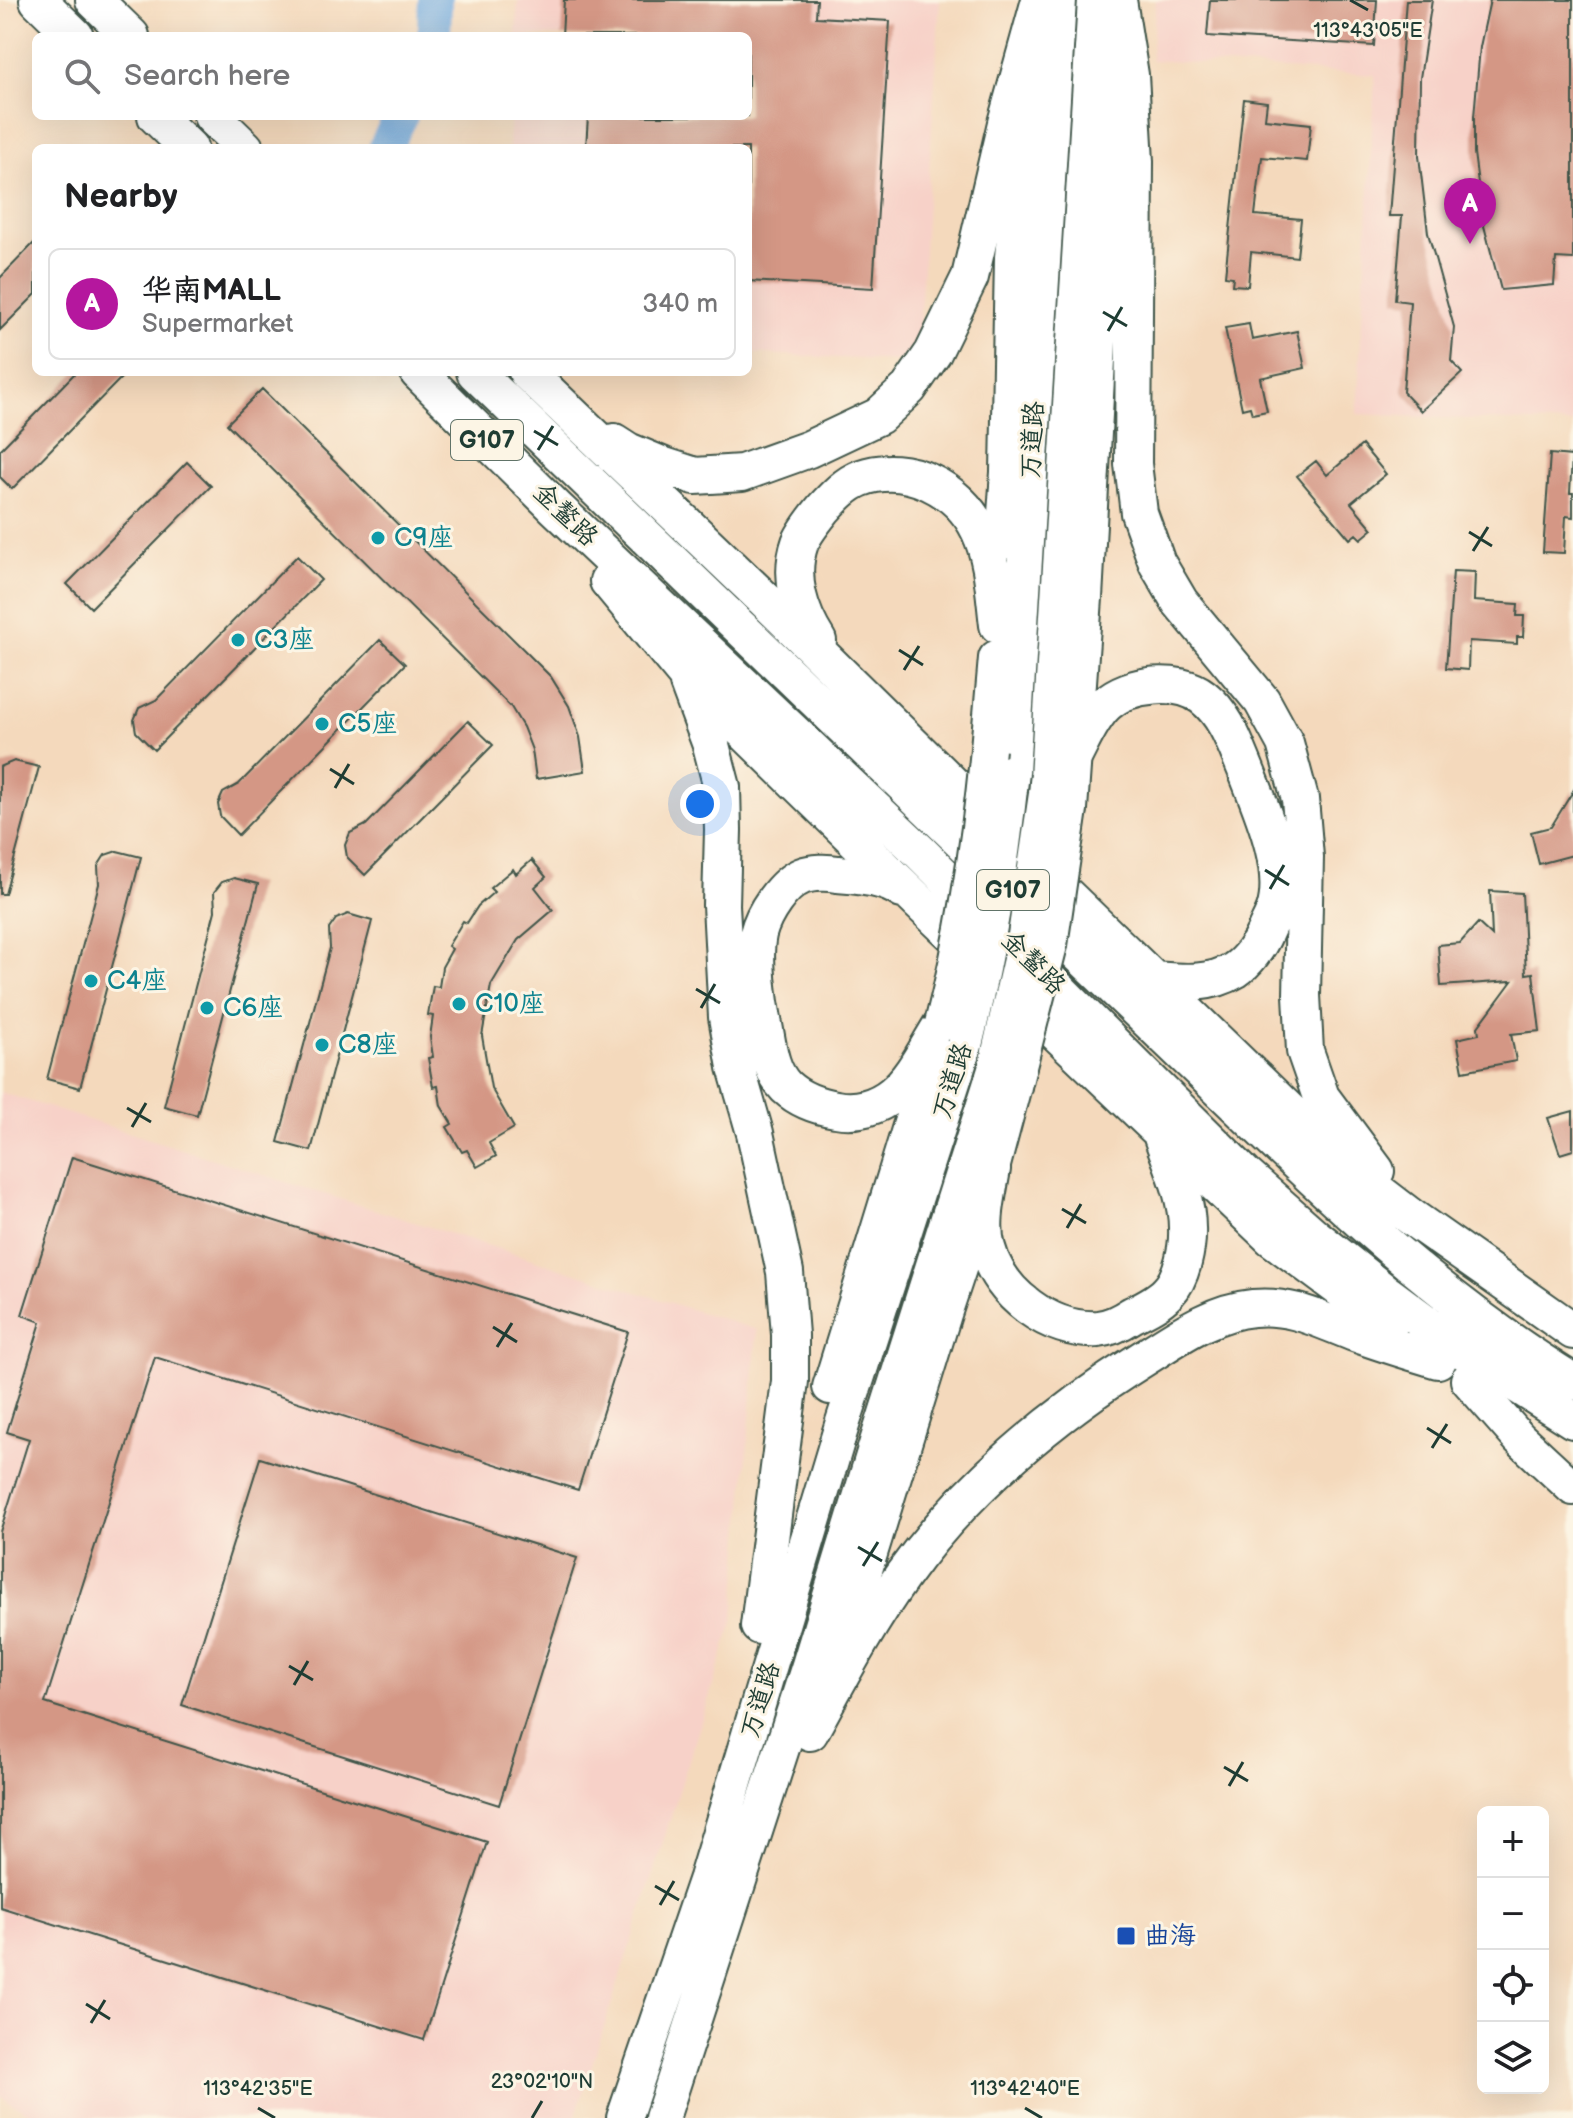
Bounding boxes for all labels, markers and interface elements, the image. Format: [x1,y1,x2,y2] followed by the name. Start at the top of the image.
[1313,19,1423,43] text: 113°43'05"E
[32,32,752,120] search box
[60,54,104,98] icon: search
[124,58,290,94] text: Search here
[64,176,178,217] text: Nearby
[1444,178,1496,244] pin: A
[142,273,281,309] text: 华南MALL
[84,289,100,320] text: A
[642,289,718,320] text: 340 m
[142,309,293,340] text: Supermarket
[1015,400,1051,480] street label: 万道路
[451,420,523,460] road number: G107
[526,477,604,553] street label: 金鳌路
[394,523,454,554] place label: C9座
[369,529,387,547] marker: C9座
[254,625,314,656] place label: C3座
[229,631,247,649] marker: C3座
[338,709,397,740] place label: C5座
[313,715,331,733] marker: C5座
[680,784,720,824] your location
[977,870,1049,910] road number: G107
[994,924,1072,1002] street label: 金鳌路
[107,966,167,997] place label: C4座
[82,972,100,990] marker: C4座
[475,989,545,1020] place label: C10座
[223,993,283,1024] place label: C6座
[450,995,468,1013] marker: C10座
[198,999,216,1017] marker: C6座
[338,1030,398,1061] place label: C8座
[313,1036,331,1054] marker: C8座
[927,1039,979,1123] street label: 万道路
[735,1658,787,1742] street label: 万道路
[1477,1806,1549,2094] map controls
[1477,1806,1549,1878] button: +
[1477,1878,1549,1950] button: −
[1144,1921,1196,1952] place label: 曲海
[1115,1925,1137,1947] marker: 曲海
[1477,1950,1549,2022] button: locate
[1477,2022,1549,2094] button: layers
[491,2070,593,2094] text: 23°02'10"N
[203,2077,313,2101] text: 113°42'35"E
[970,2077,1080,2101] text: 113°42'40"E

